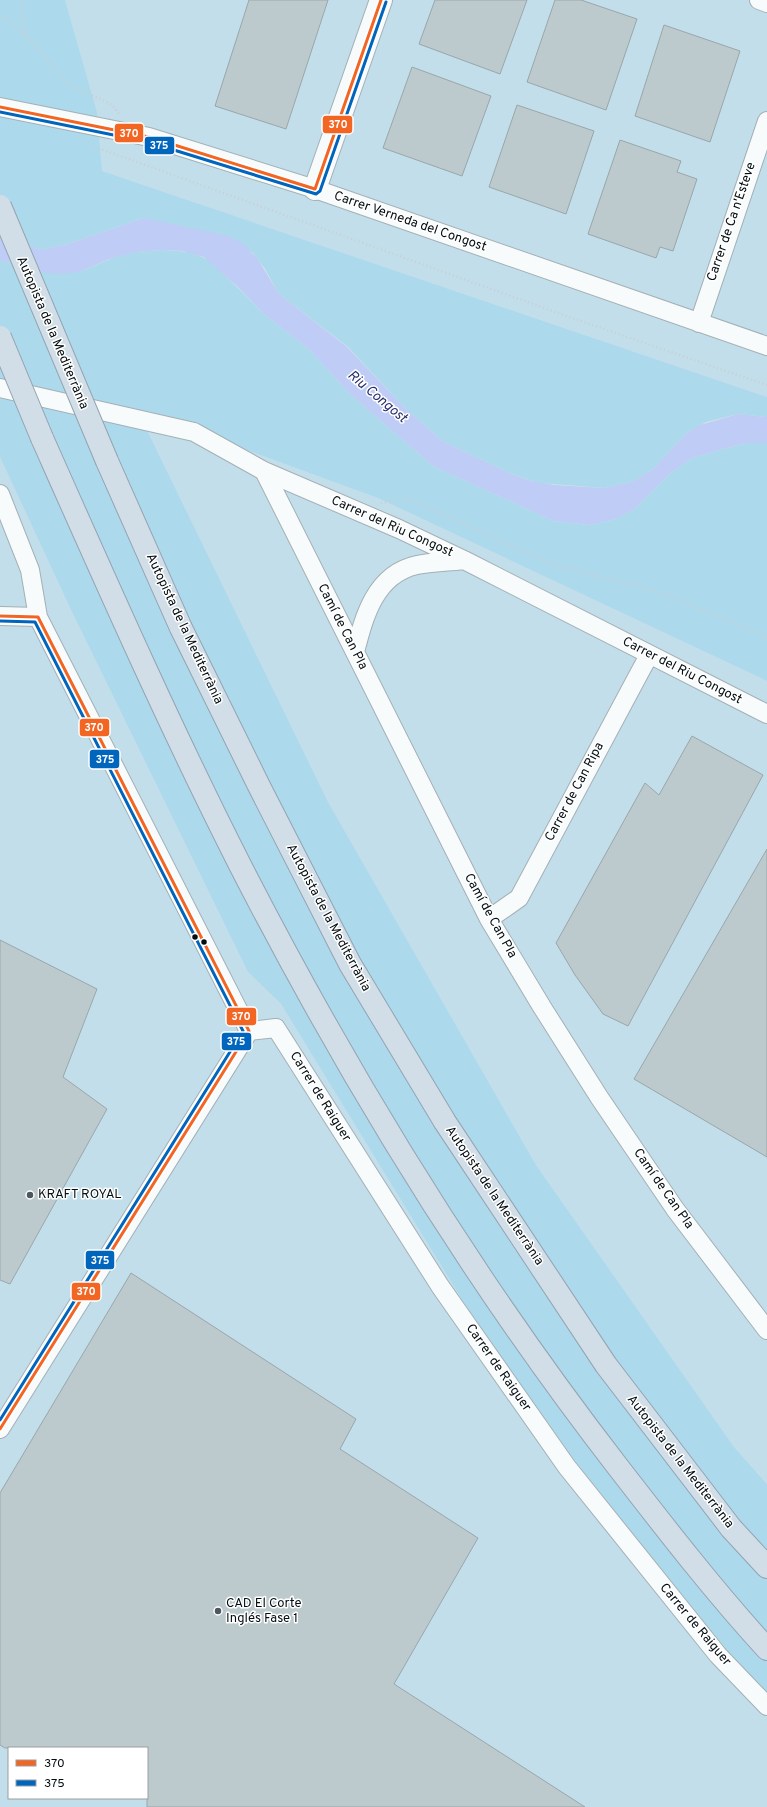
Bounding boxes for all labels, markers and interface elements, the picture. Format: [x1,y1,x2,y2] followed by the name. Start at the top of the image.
[322,115,353,134] line badge: 370
[328,118,348,132] text: 370
[114,123,144,143] line badge: 370
[119,127,139,141] text: 370
[144,136,175,155] line badge: 375
[149,139,169,153] text: 375
[704,160,760,284] street label: Carrer de Ca n'Esteve
[332,188,488,256] street label: Carrer Verneda del Congost
[13,254,91,412] street label: Autopista de la Mediterrània
[344,367,411,428] water label: Riu Congost
[328,493,456,561] street label: Carrer del Riu Congost
[142,551,226,707] street label: Autopista de la Mediterrània
[313,581,371,673] street label: Camí de Can Pla
[620,634,744,708] street label: Carrer del Riu Congost
[79,718,110,737] line badge: 370
[84,721,104,735] text: 370
[542,740,608,844] street label: Carrer de Can Ripa
[89,749,120,769] line badge: 375
[95,753,115,767] text: 375
[282,842,374,994] street label: Autopista de la Mediterrània
[460,871,520,961] street label: Camí de Can Pla
[190,932,200,942] unlabelled marker
[199,937,209,947] unlabelled marker
[226,1007,257,1026] line badge: 370
[231,1010,251,1024] text: 370
[221,1032,252,1051] line badge: 375
[226,1035,246,1049] text: 375
[286,1049,354,1145] street label: Carrer de Raiguer
[441,1123,547,1269] street label: Autopista de la Mediterrània
[629,1146,697,1232] street label: Camí de Can Pla
[38,1187,122,1203] place label: KRAFT ROYAL
[25,1190,35,1200] marker: KRAFT ROYAL
[85,1250,115,1270] line badge: 375
[90,1254,110,1268] text: 375
[71,1282,101,1301] line badge: 370
[76,1285,96,1299] text: 370
[462,1321,534,1415] street label: Carrer de Raiguer
[623,1392,737,1532] street label: Autopista de la Mediterrània
[656,1580,734,1670] street label: Carrer de Raiguer
[226,1596,302,1627] place label: CAD El Corte Inglés Fase 1
[213,1606,223,1616] marker: CAD El Corte Inglés Fase 1
[8,1747,148,1799] legend
[44,1756,65,1772] text: 370
[44,1776,65,1792] text: 375

